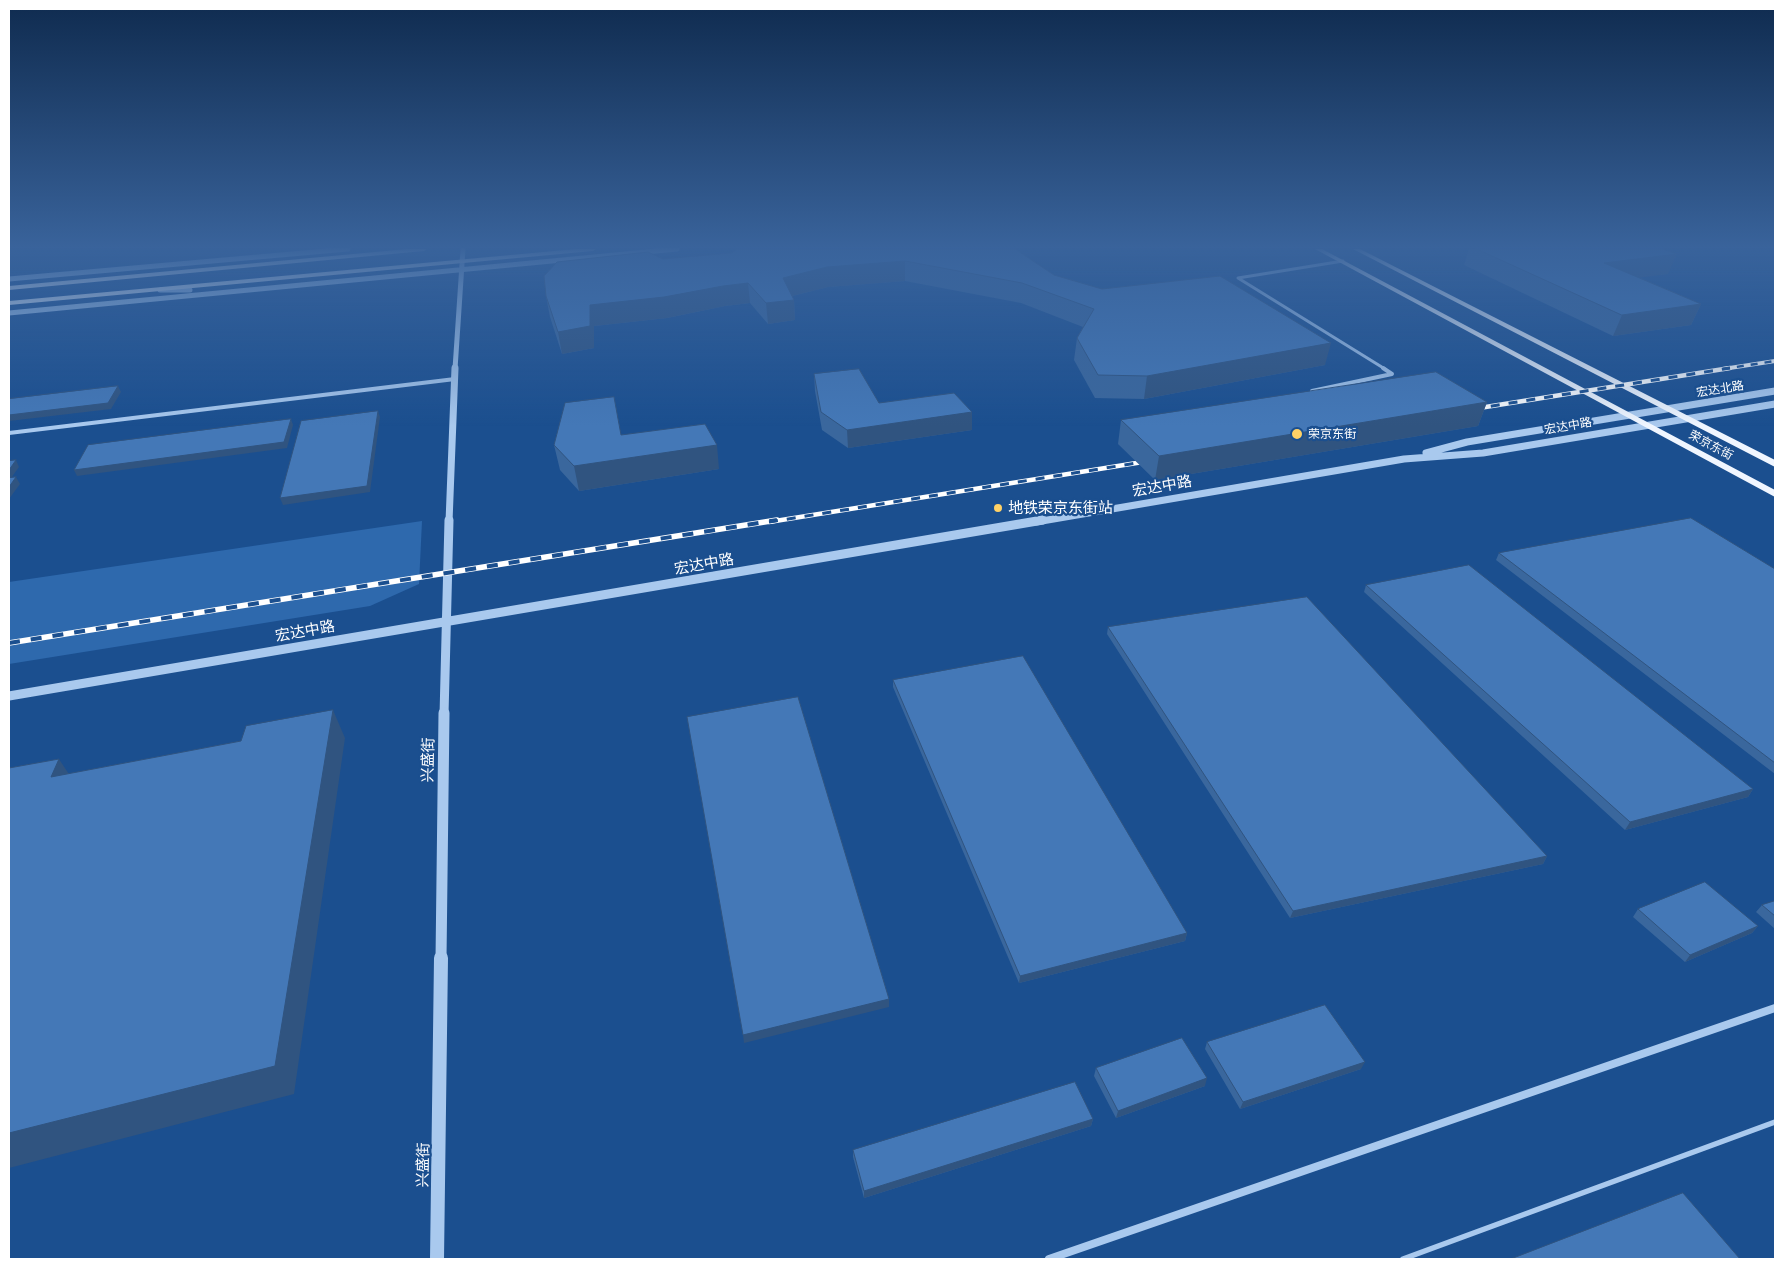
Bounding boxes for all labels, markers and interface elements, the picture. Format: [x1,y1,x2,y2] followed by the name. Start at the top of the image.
[1695,378,1745,400] street label: 宏达北路
[1543,415,1593,437] street label: 宏达中路
[1290,427,1304,441] marker: 荣京东街
[1308,427,1356,441] place label: 荣京东街
[1686,427,1736,463] street label: 荣京东街
[1131,472,1193,500] street label: 宏达中路
[1008,499,1113,517] place label: 地铁荣京东街站
[992,502,1004,514] marker: 地铁荣京东街站
[673,550,735,578] street label: 宏达中路
[274,617,336,645] street label: 宏达中路
[419,737,437,783] street label: 兴盛街
[414,1142,432,1188] street label: 兴盛街

